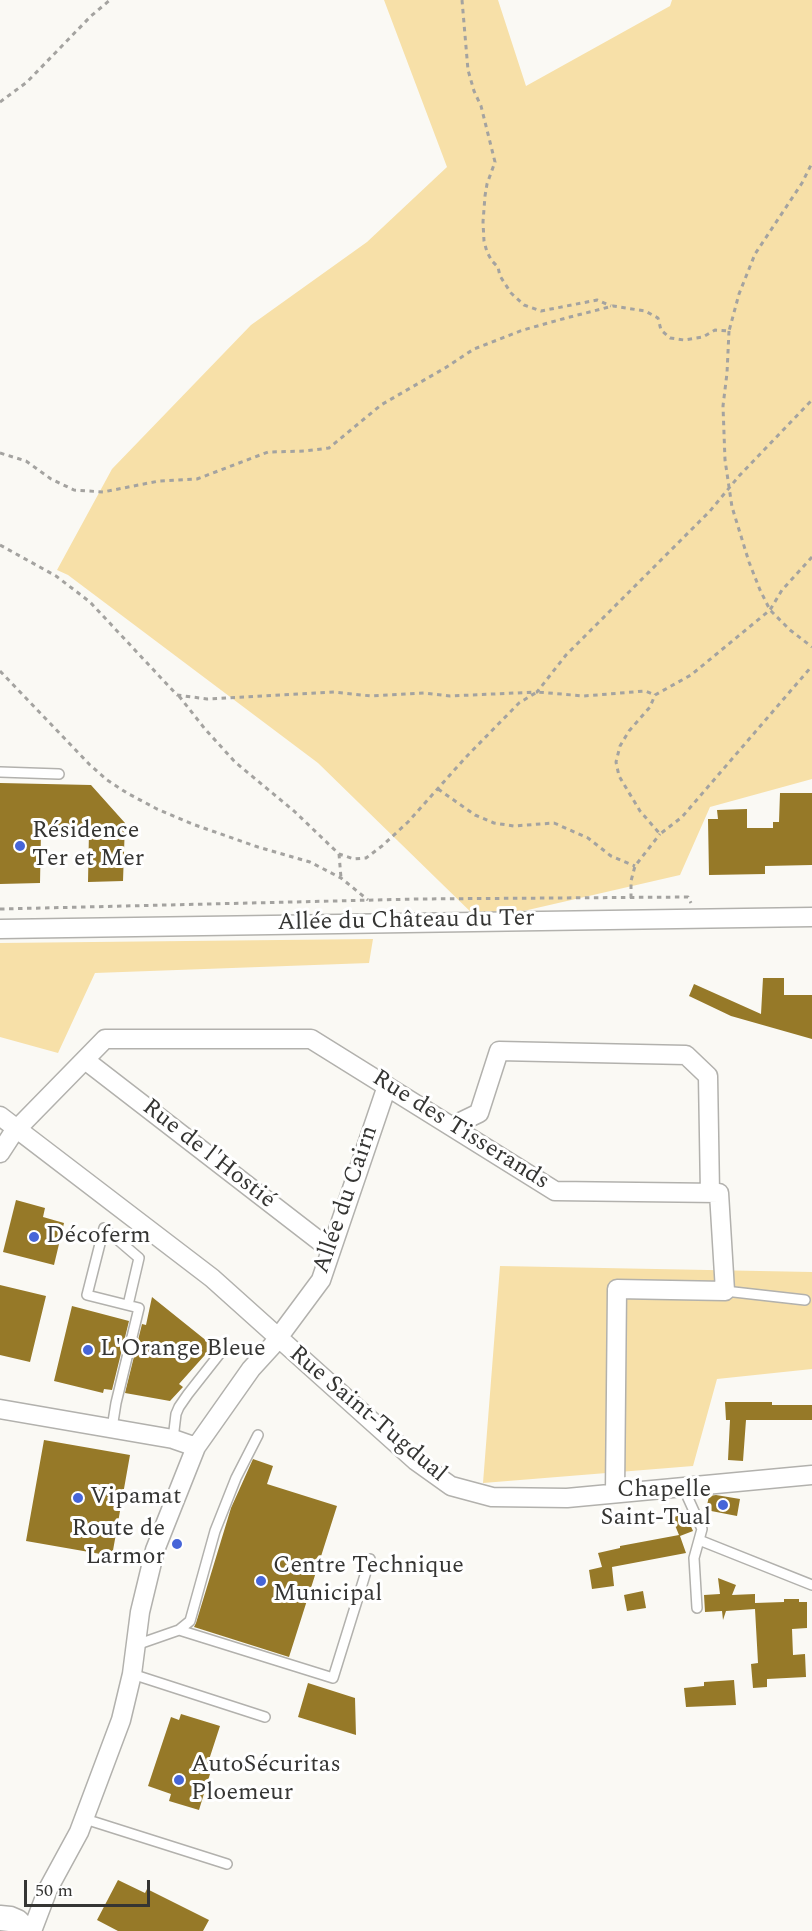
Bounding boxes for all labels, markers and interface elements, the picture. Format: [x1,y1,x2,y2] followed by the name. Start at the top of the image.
[32,818,144,874] place label: Résidence Ter et Mer
[13,839,27,853] marker: Résidence Ter et Mer
[277,905,535,939] street label: Allée du Château du Ter
[366,1065,554,1197] street label: Rue des Tisserands
[136,1094,280,1216] street label: Rue de l'Hostié
[308,1122,386,1278] street label: Allée du Cairn
[46,1223,151,1251] place label: Décoferm
[27,1230,41,1244] marker: Décoferm
[100,1336,266,1364] place label: L'Orange Bleue
[282,1341,452,1489] street label: Rue Saint-Tugdual
[81,1343,95,1357] marker: L'Orange Bleue
[600,1477,711,1533] place label: Chapelle Saint-Tual
[90,1484,181,1512] place label: Vipamat
[71,1491,85,1505] marker: Vipamat
[716,1498,730,1512] marker: Chapelle Saint-Tual
[72,1516,165,1572] place label: Route de Larmor
[170,1537,184,1551] marker: Route de Larmor
[273,1553,464,1609] place label: Centre Technique Municipal
[254,1574,268,1588] marker: Centre Technique Municipal
[191,1752,341,1808] place label: AutoSécuritas Ploemeur
[172,1773,186,1787] marker: AutoSécuritas Ploemeur
[27,1868,153,1906] scale bar
[35,1877,73,1904] text: 50 m

